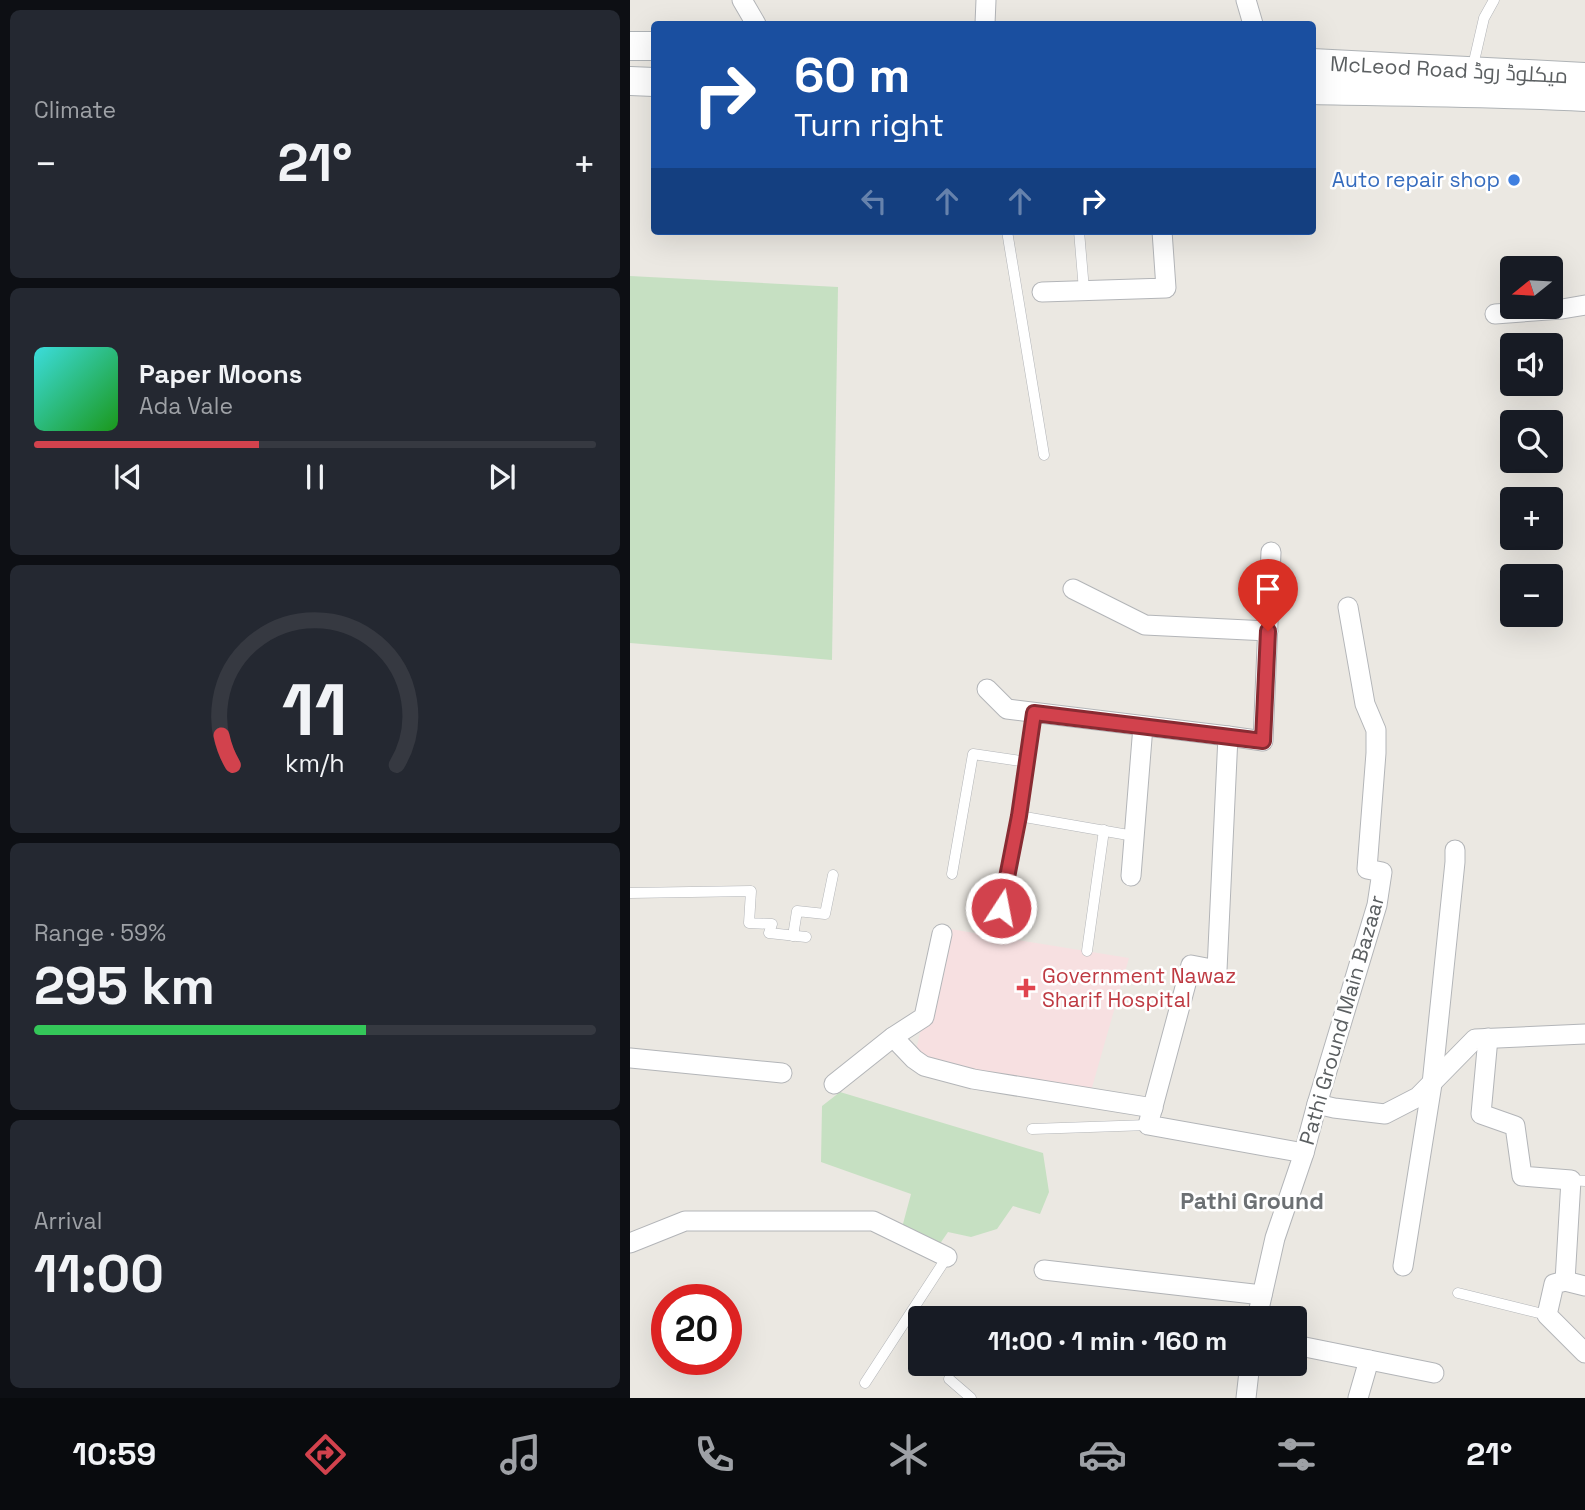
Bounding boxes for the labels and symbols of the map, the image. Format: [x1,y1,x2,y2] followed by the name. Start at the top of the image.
[1329,50,1569,89] street label: McLeod Road میکلوڈ روڈ
[1332,166,1500,193] place label: Auto repair shop
[1506,172,1522,188] marker: Auto repair shop
[1500,256,1563,318] north arrow
[1238,559,1298,631] pin
[964,871,1038,945] position arrow
[1293,892,1390,1148] street label: Pathi Ground Main Bazaar
[1042,962,1236,1013] place label: Government Nawaz Sharif Hospital
[1016,978,1036,998] marker: Government Nawaz Sharif Hospital
[1180,1186,1324,1216] district label: Pathi Ground
[651,1284,742,1375] speed limit sign: 20

